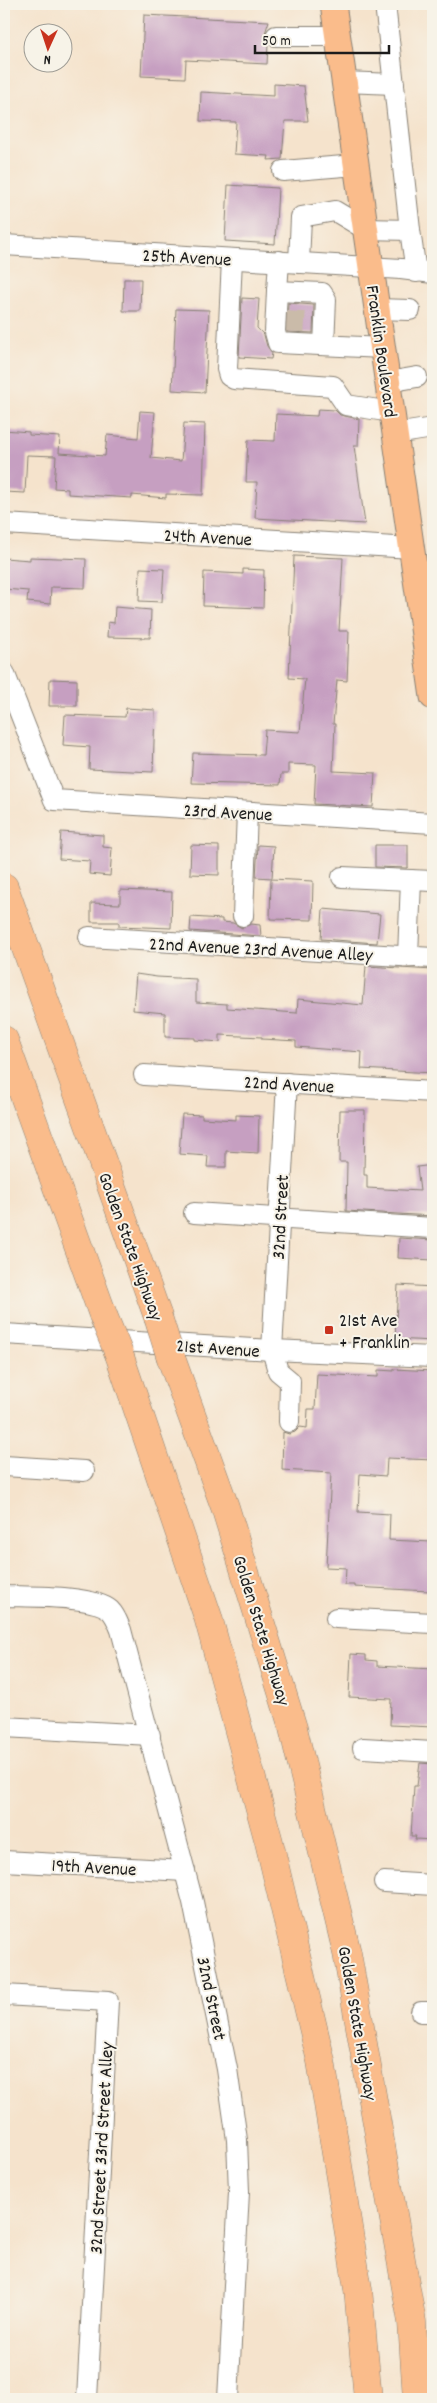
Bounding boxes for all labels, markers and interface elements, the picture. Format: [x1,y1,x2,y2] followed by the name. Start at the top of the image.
[22,22,72,72] north arrow
[255,22,388,54] scale bar
[262,31,291,53] text: 50 m
[43,49,51,69] text: N
[142,244,232,275] street label: 25th Avenue
[357,284,402,419] street label: Franklin Boulevard
[163,524,253,555] street label: 24th Avenue
[183,799,273,830] street label: 23rd Avenue
[148,932,374,971] street label: 22nd Avenue 23rd Avenue Alley
[243,1071,335,1102] street label: 22nd Avenue
[89,1169,168,1325] street label: Golden State Highway
[267,1174,298,1260] street label: 32nd Street
[339,1309,410,1358] place label: 21st Ave + Franklin
[323,1324,335,1336] marker: 21st Ave + Franklin
[175,1334,261,1367] street label: 21st Avenue
[224,1552,295,1710] street label: Golden State Highway
[51,1854,137,1885] street label: 19th Avenue
[329,1944,382,2103] street label: Golden State Highway
[188,1954,232,2043] street label: 32nd Street
[84,2041,123,2255] street label: 32nd Street 33rd Street Alley

